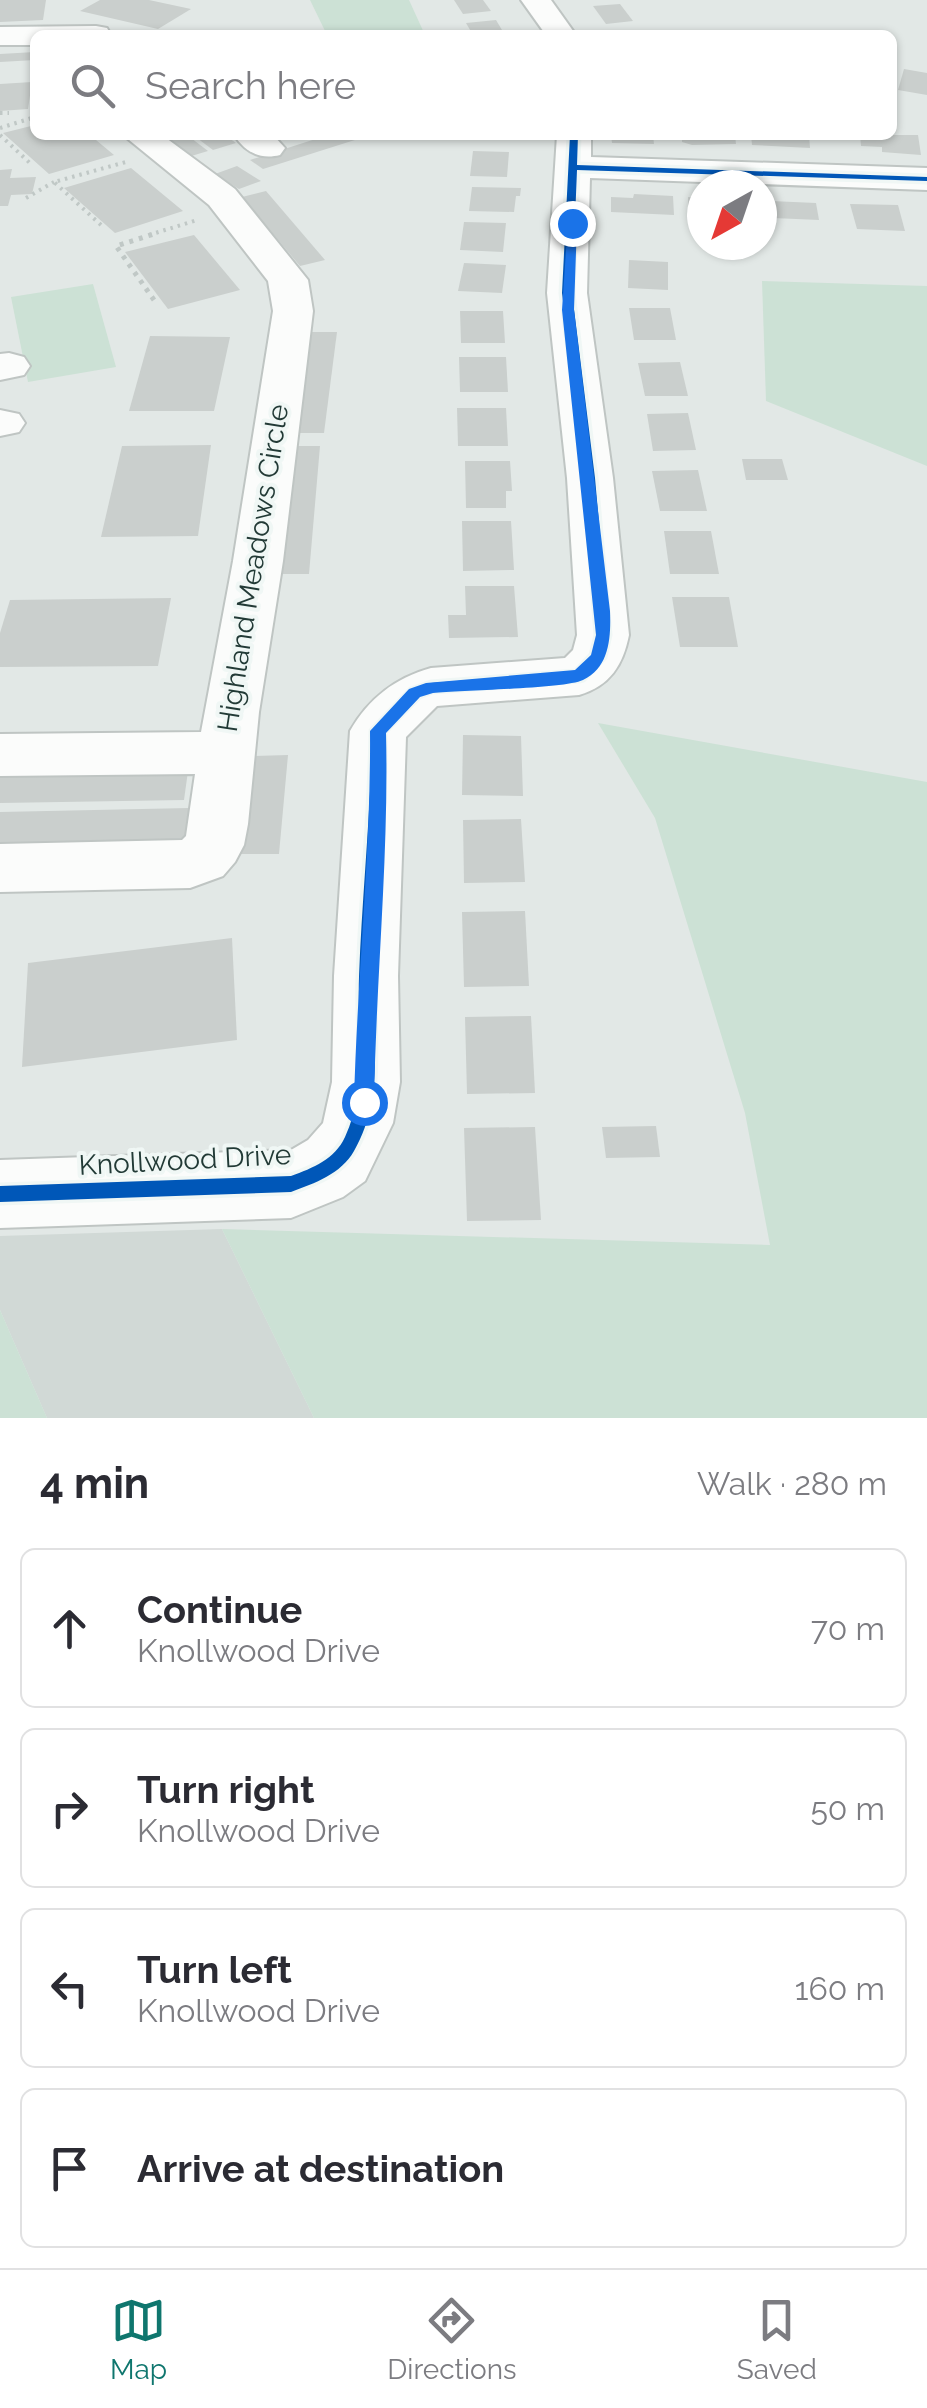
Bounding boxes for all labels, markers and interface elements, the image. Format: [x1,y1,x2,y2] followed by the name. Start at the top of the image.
[30,30,897,140] search box
[65,58,120,113] icon: search
[145,63,356,108] text: Search here
[687,170,777,260] north arrow
[550,201,596,247] route end
[211,402,295,734] street label: Highland Meadows Circle
[342,1080,388,1126] route start
[78,1138,292,1182] street label: Knollwood Drive
[40,1459,149,1508] text: 4 min
[697,1465,887,1502] text: Walk · 280 m
[137,1587,302,1632] text: Continue
[42,1601,97,1656] icon: ahead
[811,1610,885,1647] text: 70 m
[137,1632,380,1669] text: Knollwood Drive
[137,1767,314,1812] text: Turn right
[42,1781,97,1836] icon: right
[810,1790,885,1827] text: 50 m
[137,1812,380,1849] text: Knollwood Drive
[137,1947,292,1992] text: Turn left
[42,1961,97,2016] icon: left
[795,1970,885,2007] text: 160 m
[137,1992,380,2029] text: Knollwood Drive
[42,2141,97,2196] icon: arrive
[137,2146,504,2191] text: Arrive at destination
[110,2293,167,2386] tab: Map
[387,2293,517,2386] tab: Directions
[737,2293,817,2386] tab: Saved

